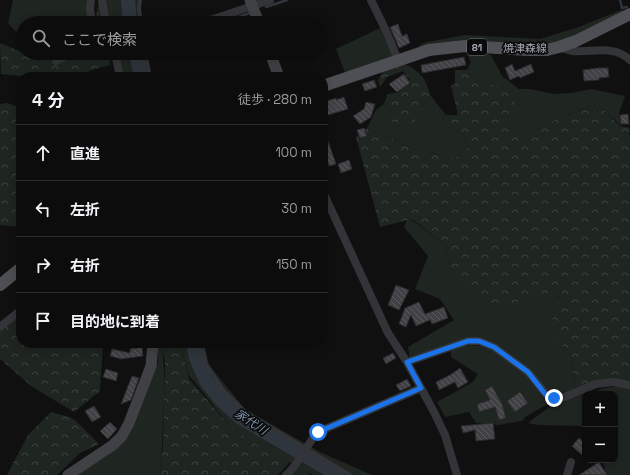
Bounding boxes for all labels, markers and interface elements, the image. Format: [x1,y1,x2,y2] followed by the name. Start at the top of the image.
[16,16,328,60] search box
[30,27,52,49] icon: search
[62,30,137,49] text: ここで検索
[467,39,487,55] road number: 81
[503,41,547,55] street label: 焼津森線
[32,89,64,111] text: 4 分
[238,91,312,108] text: 徒歩 · 280 m
[32,142,54,164] icon: ahead
[70,144,100,163] text: 直進
[275,144,312,161] text: 100 m
[32,198,54,220] icon: left
[70,200,100,219] text: 左折
[281,200,312,217] text: 30 m
[32,254,54,276] icon: right
[70,256,100,275] text: 右折
[276,256,312,273] text: 150 m
[32,310,54,332] icon: arrive
[70,312,160,331] text: 目的地に到着
[545,389,563,407] route end
[582,391,618,463] map controls
[582,391,618,427] button: +
[232,405,272,440] water label: 家代川
[309,423,327,441] route start
[582,427,618,463] button: −

